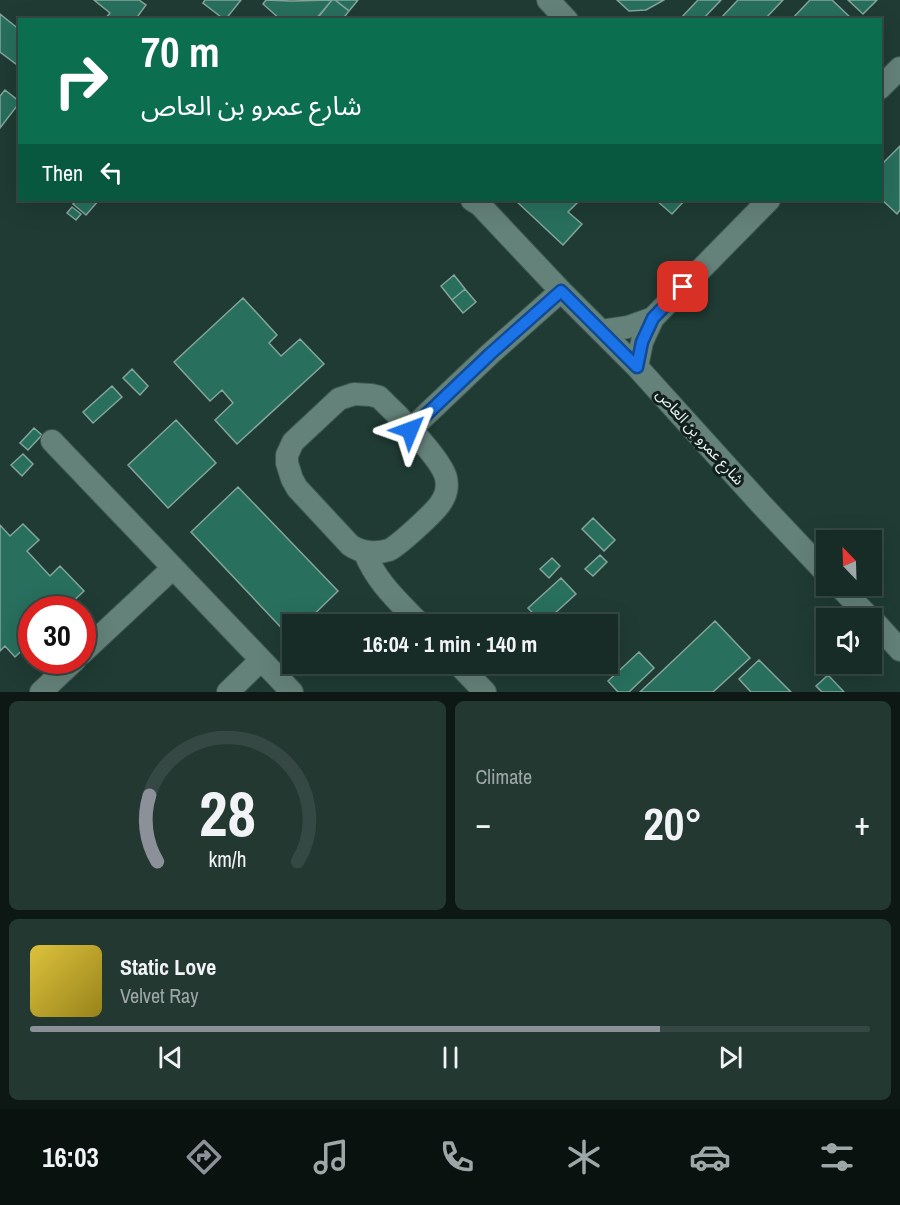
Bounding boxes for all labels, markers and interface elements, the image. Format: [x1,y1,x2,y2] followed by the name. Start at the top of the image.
[141,24,220,80] text: 70 m
[42,42,120,120] icon: right
[141,87,362,123] text: شارع عمرو بن العاص
[95,156,128,189] icon: left
[42,158,83,188] text: Then
[657,261,708,312] pin
[666,270,699,303] icon: arrive
[650,384,749,491] street label: شارع عمرو بن العاص
[378,398,442,462] position arrow
[816,530,882,596] north arrow
[816,530,882,674] map controls
[18,596,96,674] speed limit sign: 30
[816,608,882,674] button: sound
[363,629,537,659] text: 16:04 · 1 min · 140 m
[476,763,532,790] text: Climate
[199,771,256,855] text: 28
[643,793,702,854] text: 20°
[476,801,491,845] text: −
[854,801,870,845] text: +
[208,846,246,875] text: km/h
[120,952,216,982] text: Static Love
[120,982,198,1009] text: Velvet Ray
[154,1041,187,1074] icon: previous
[434,1041,467,1074] icon: pause
[714,1041,747,1074] icon: next
[183,1136,225,1178] icon: directions
[310,1136,352,1178] icon: music
[436,1136,478,1178] icon: phone
[563,1136,605,1178] icon: climate
[689,1136,731,1178] icon: car
[816,1136,858,1178] icon: filters
[42,1139,99,1175] text: 16:03

